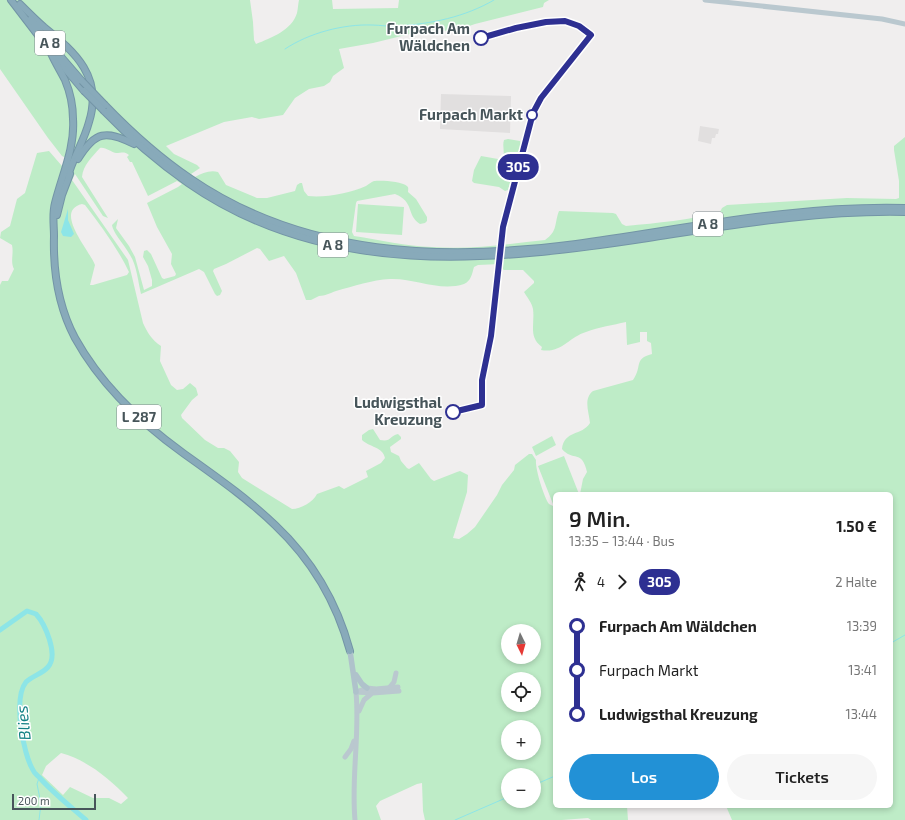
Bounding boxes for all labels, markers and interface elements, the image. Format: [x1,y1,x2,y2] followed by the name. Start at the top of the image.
[386,19,470,54] place label: Furpach Am Wäldchen
[473,30,489,46] marker: Furpach Am Wäldchen
[35,31,65,55] road number: A 8
[419,105,523,123] place label: Furpach Markt
[526,109,538,121] marker: Furpach Markt
[495,154,541,180] line badge: 305
[506,158,530,175] text: 305
[693,212,723,236] road number: A 8
[318,233,348,257] road number: A 8
[354,393,442,428] place label: Ludwigsthal Kreuzung
[445,404,461,420] marker: Ludwigsthal Kreuzung
[117,405,161,429] road number: L 287
[569,505,631,531] text: 9 Min.
[836,517,877,535] text: 1.50 €
[569,533,675,549] text: 13:35 – 13:44 · Bus
[569,571,591,593] icon: walk
[611,571,633,593] icon: forward
[647,573,672,590] text: 305
[597,574,605,590] text: 4
[835,574,877,590] text: 2 Halte
[599,617,757,635] text: Furpach Am Wäldchen
[847,618,877,634] text: 13:39
[501,624,541,664] north arrow
[501,624,541,808] map controls
[599,661,699,679] text: Furpach Markt
[848,662,877,678] text: 13:41
[501,672,541,712] button: locate
[11,705,34,742] water label: Blies
[599,705,758,723] text: Ludwigsthal Kreuzung
[846,706,877,722] text: 13:44
[501,720,541,760] button: +
[569,754,719,800] button: Los
[727,754,877,800] button: Tickets
[501,768,541,808] button: −
[12,792,96,811] scale bar
[18,794,50,807] text: 200 m

